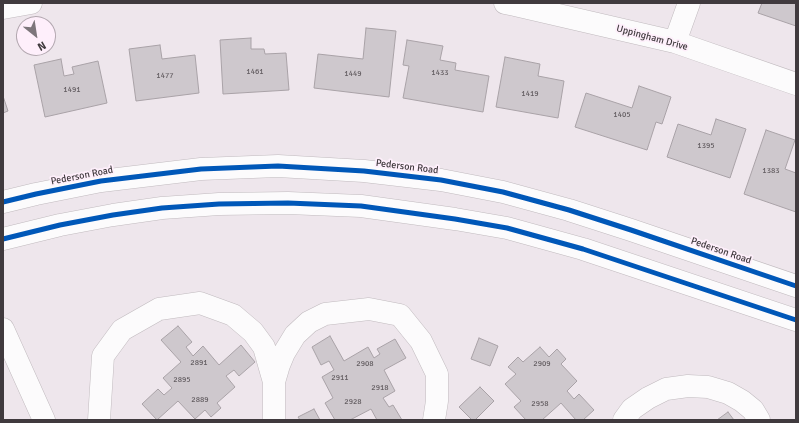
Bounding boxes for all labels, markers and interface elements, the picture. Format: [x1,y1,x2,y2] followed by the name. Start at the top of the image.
[16,16,56,56] north arrow
[615,23,689,53] street label: Uppingham Drive
[35,38,48,54] text: N
[246,67,264,77] house number: 1461
[431,68,449,78] house number: 1433
[344,69,362,79] house number: 1449
[156,71,174,81] house number: 1477
[63,85,81,95] house number: 1491
[521,89,539,99] house number: 1419
[613,110,631,120] house number: 1405
[697,141,715,151] house number: 1395
[375,157,439,177] street label: Pederson Road
[50,164,114,188] street label: Pederson Road
[762,166,780,176] house number: 1383
[689,235,753,267] street label: Pederson Road
[190,358,208,368] house number: 2891
[356,359,374,369] house number: 2908
[533,359,551,369] house number: 2909
[331,373,349,383] house number: 2911
[173,375,191,385] house number: 2895
[371,383,389,393] house number: 2918
[191,395,209,405] house number: 2889
[344,397,362,407] house number: 2928
[531,399,549,409] house number: 2958

